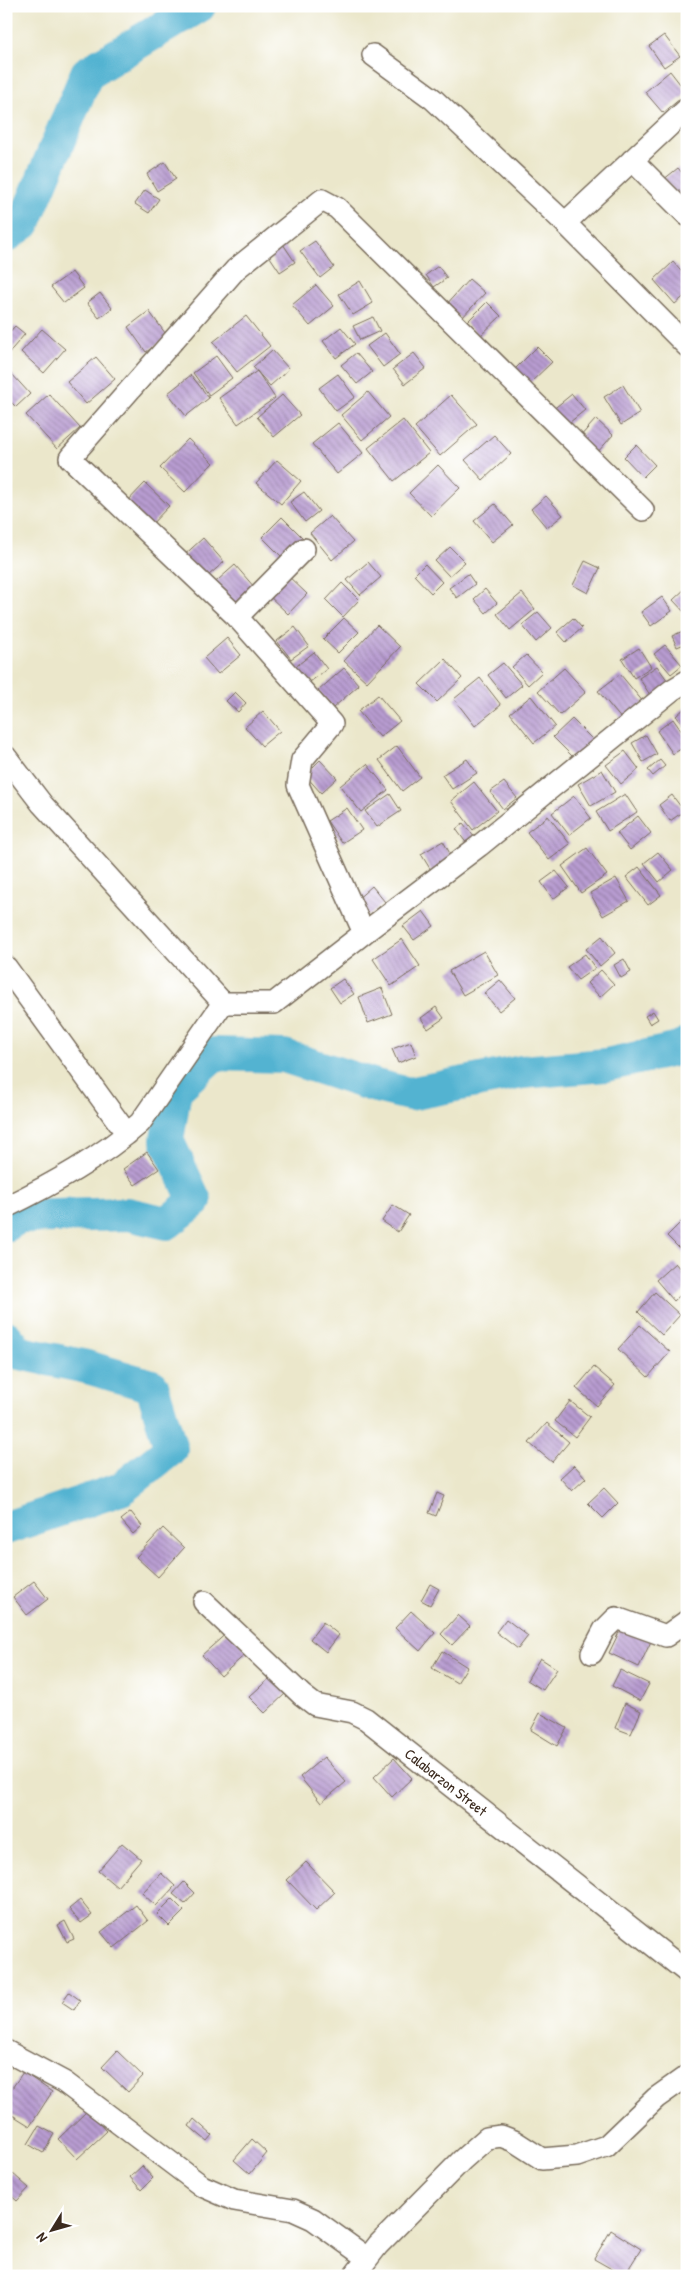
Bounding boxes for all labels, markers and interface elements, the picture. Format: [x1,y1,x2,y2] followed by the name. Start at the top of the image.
[400,1743,492,1821] street label: Calabarzon Street
[28,2204,78,2254] north arrow
[31,2229,51,2247] text: N

